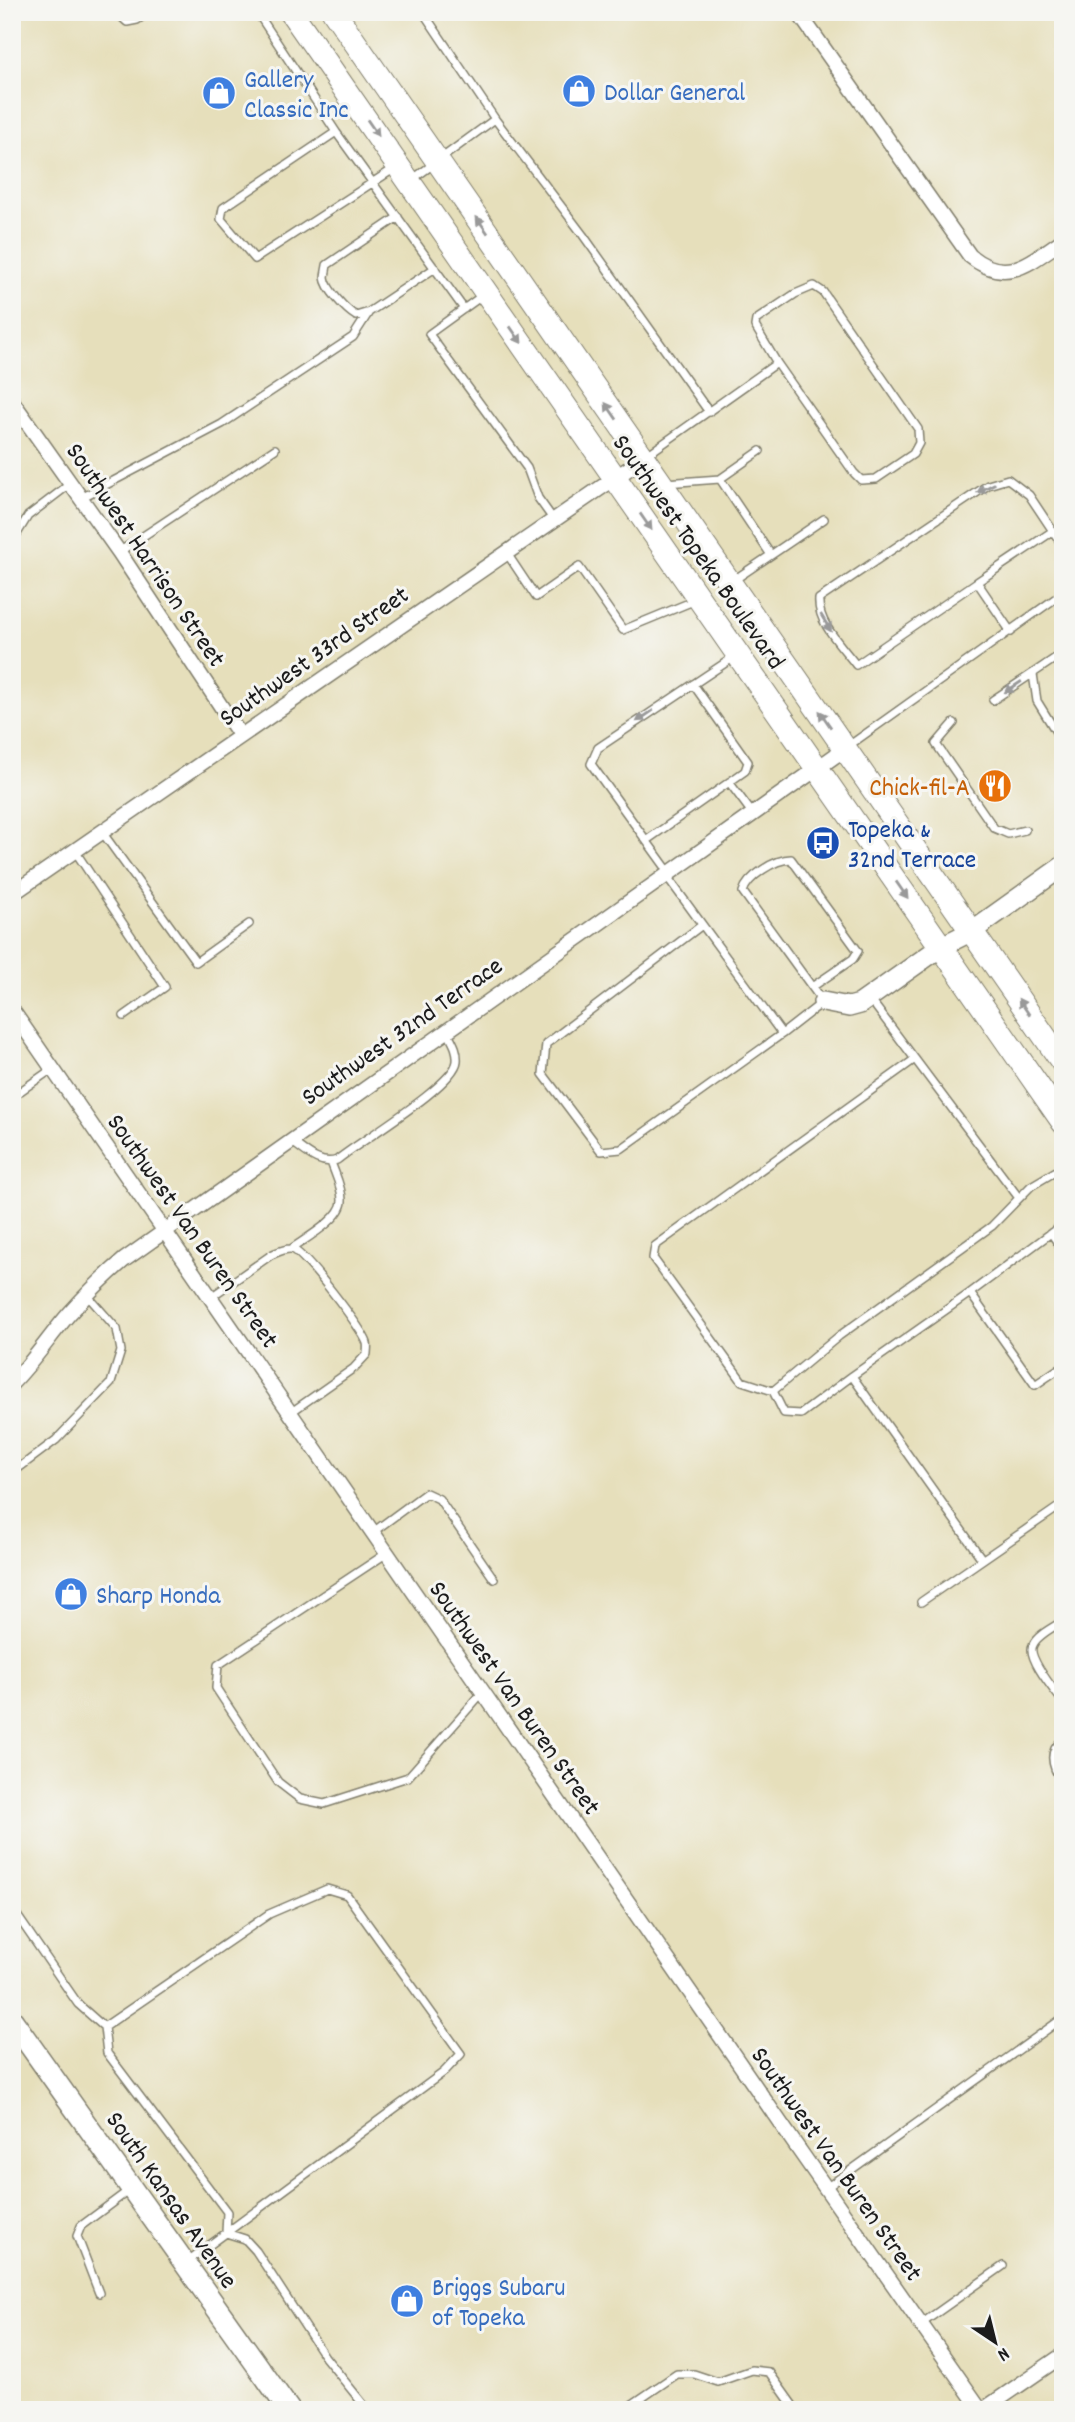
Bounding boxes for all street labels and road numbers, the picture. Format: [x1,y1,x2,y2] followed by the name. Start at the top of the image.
[602,428,793,678] street label: Southwest Topeka Boulevard
[55,436,233,676] street label: Southwest Harrison Street
[212,578,418,737] street label: Southwest 33rd Street
[295,949,511,1116] street label: Southwest 32nd Terrace
[96,1107,286,1357] street label: Southwest Van Buren Street
[418,1574,608,1824] street label: Southwest Van Buren Street
[740,2040,930,2290] street label: Southwest Van Buren Street
[95,2105,245,2297] street label: South Kansas Avenue

